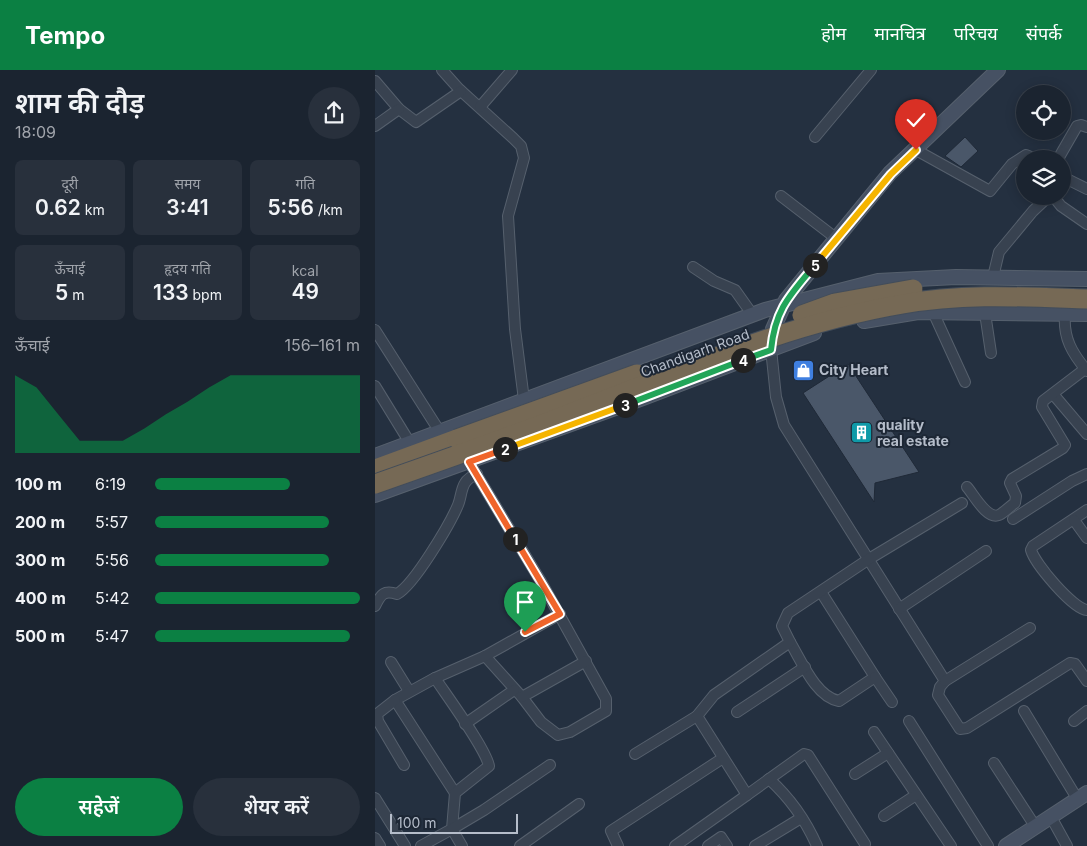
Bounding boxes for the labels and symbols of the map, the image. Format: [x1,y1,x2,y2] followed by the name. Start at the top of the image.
[895,99,937,150] pin
[803,252,827,278] pin: 5
[638,325,752,380] street label: Chandigarh Road
[731,348,755,372] pin: 4
[791,358,815,382] shop icon: City Heart
[819,361,889,378] place label: City Heart
[613,392,637,418] pin: 3
[877,416,949,449] place label: quality real estate
[849,421,873,445] building icon: quality real estate
[493,436,517,462] pin: 2
[503,526,527,552] pin: 1
[504,581,546,632] pin
[390,811,517,834] scale bar

